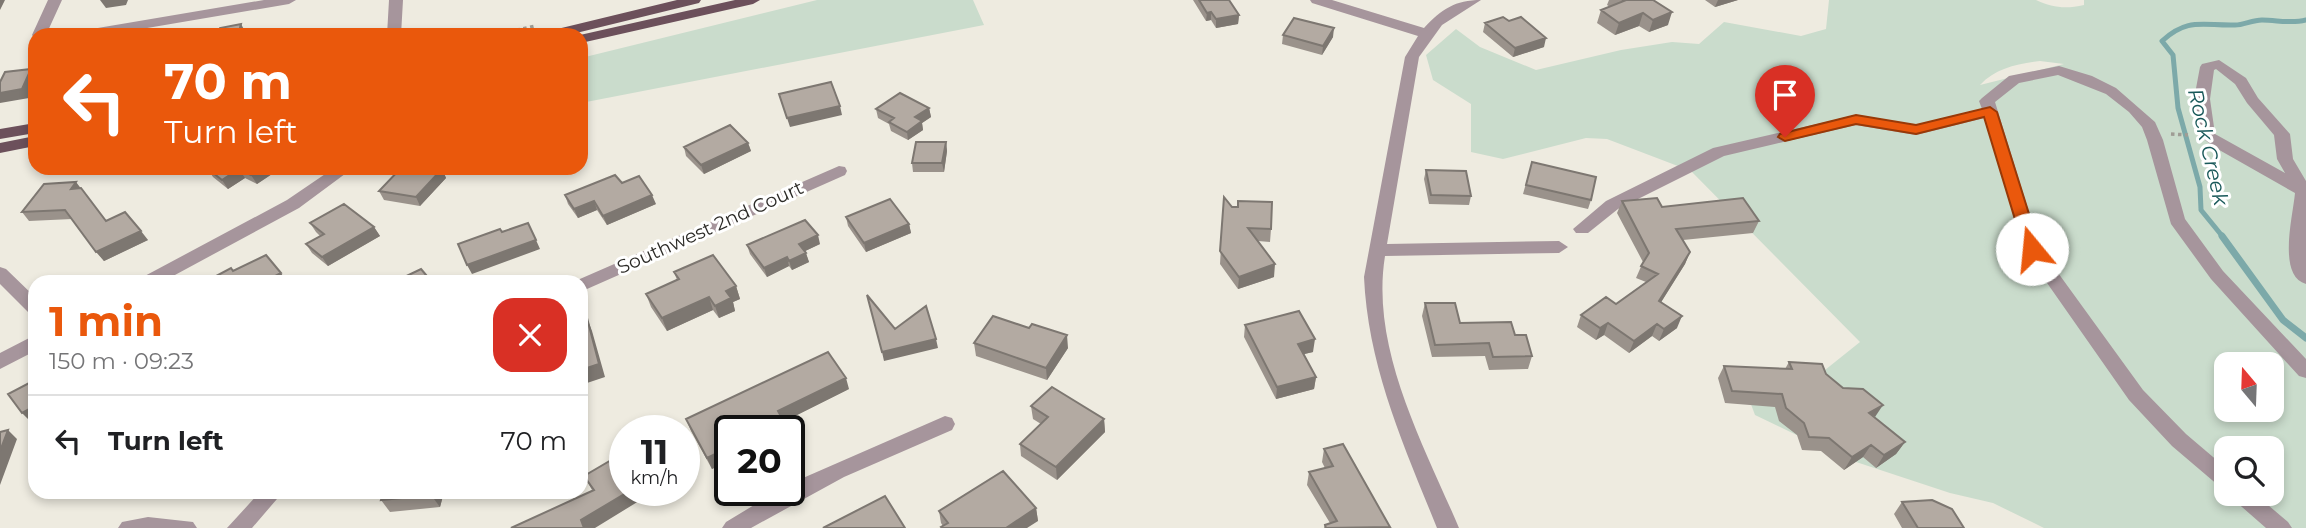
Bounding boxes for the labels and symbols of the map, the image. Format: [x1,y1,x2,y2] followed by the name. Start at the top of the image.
[1755,65,1815,137] pin
[2183,86,2234,209] water label: Rock Creek
[614,176,807,279] street label: Southwest 2nd Court
[1995,212,2069,286] position arrow
[2214,352,2284,422] north arrow
[714,415,805,506] speed limit sign: 20

